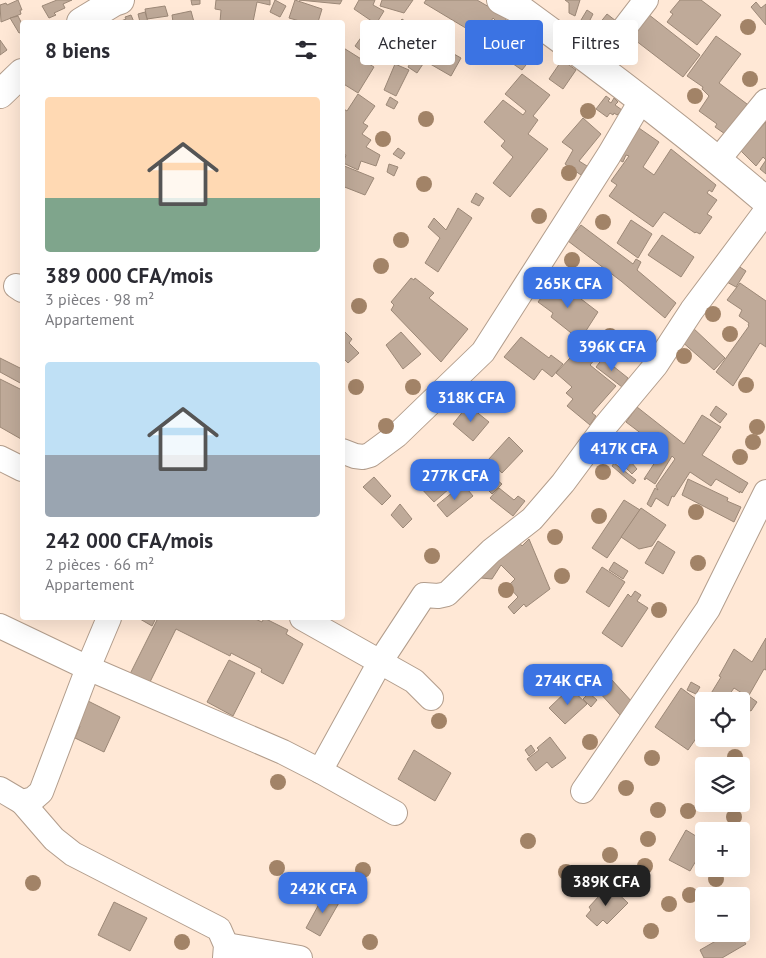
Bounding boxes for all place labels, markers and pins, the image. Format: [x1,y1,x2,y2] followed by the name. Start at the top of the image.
[516,266,620,309] pin: 265K CFA
[560,330,664,372] pin: 396K CFA
[419,380,523,423] pin: 318K CFA
[572,432,676,474] pin: 417K CFA
[403,458,507,501] pin: 277K CFA
[516,664,620,706] pin: 274K CFA
[554,864,658,907] pin: 389K CFA
[271,872,375,914] pin: 242K CFA

